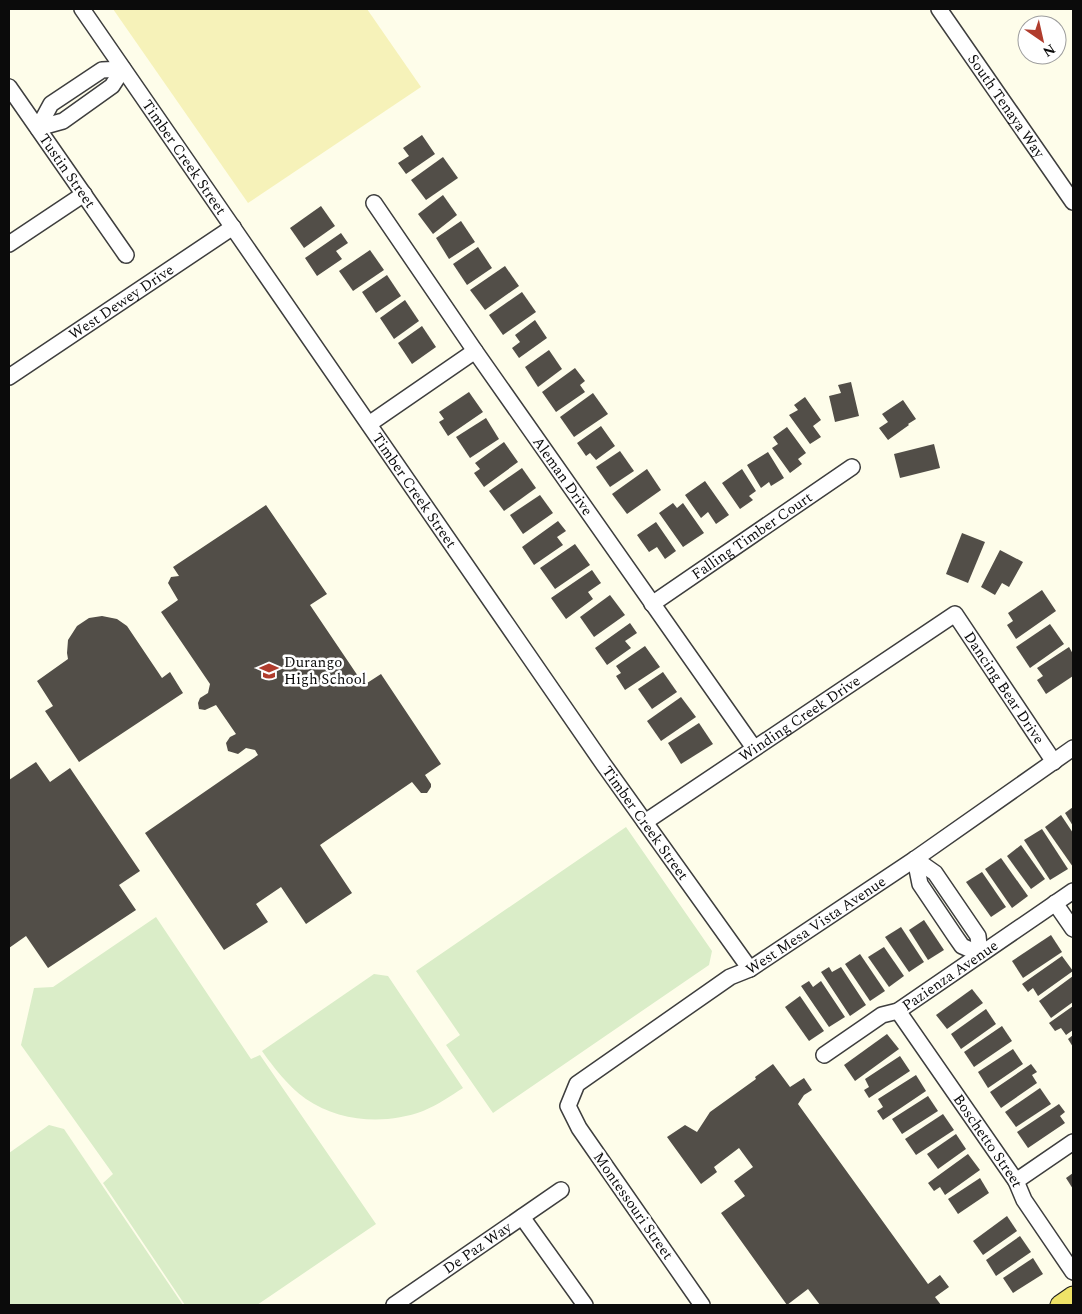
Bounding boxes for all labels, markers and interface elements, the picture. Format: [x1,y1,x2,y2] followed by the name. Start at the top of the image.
[1017,15,1067,65] north arrow
[1038,38,1060,62] text: N
[962,49,1051,163] street label: South Tenaya Way
[136,95,232,220] street label: Timber Creek Street
[33,129,101,213] street label: Tustin Street
[64,258,178,345] street label: West Dewey Drive
[366,428,462,553] street label: Timber Creek Street
[527,432,599,520] street label: Aleman Drive
[687,486,817,585] street label: Falling Timber Court
[958,627,1050,749] street label: Dancing Bear Drive
[284,651,366,691] place label: Durango High School
[258,660,280,682] school or university icon: Durango High School
[734,669,865,767] street label: Winding Creek Drive
[597,761,694,885] street label: Timber Creek Street
[741,870,890,980] street label: West Mesa Vista Avenue
[897,934,1003,1017] street label: Pazienza Avenue
[947,1089,1029,1191] street label: Boschetto Street
[587,1147,679,1265] street label: Montessouri Street
[438,1215,517,1280] street label: De Paz Way

